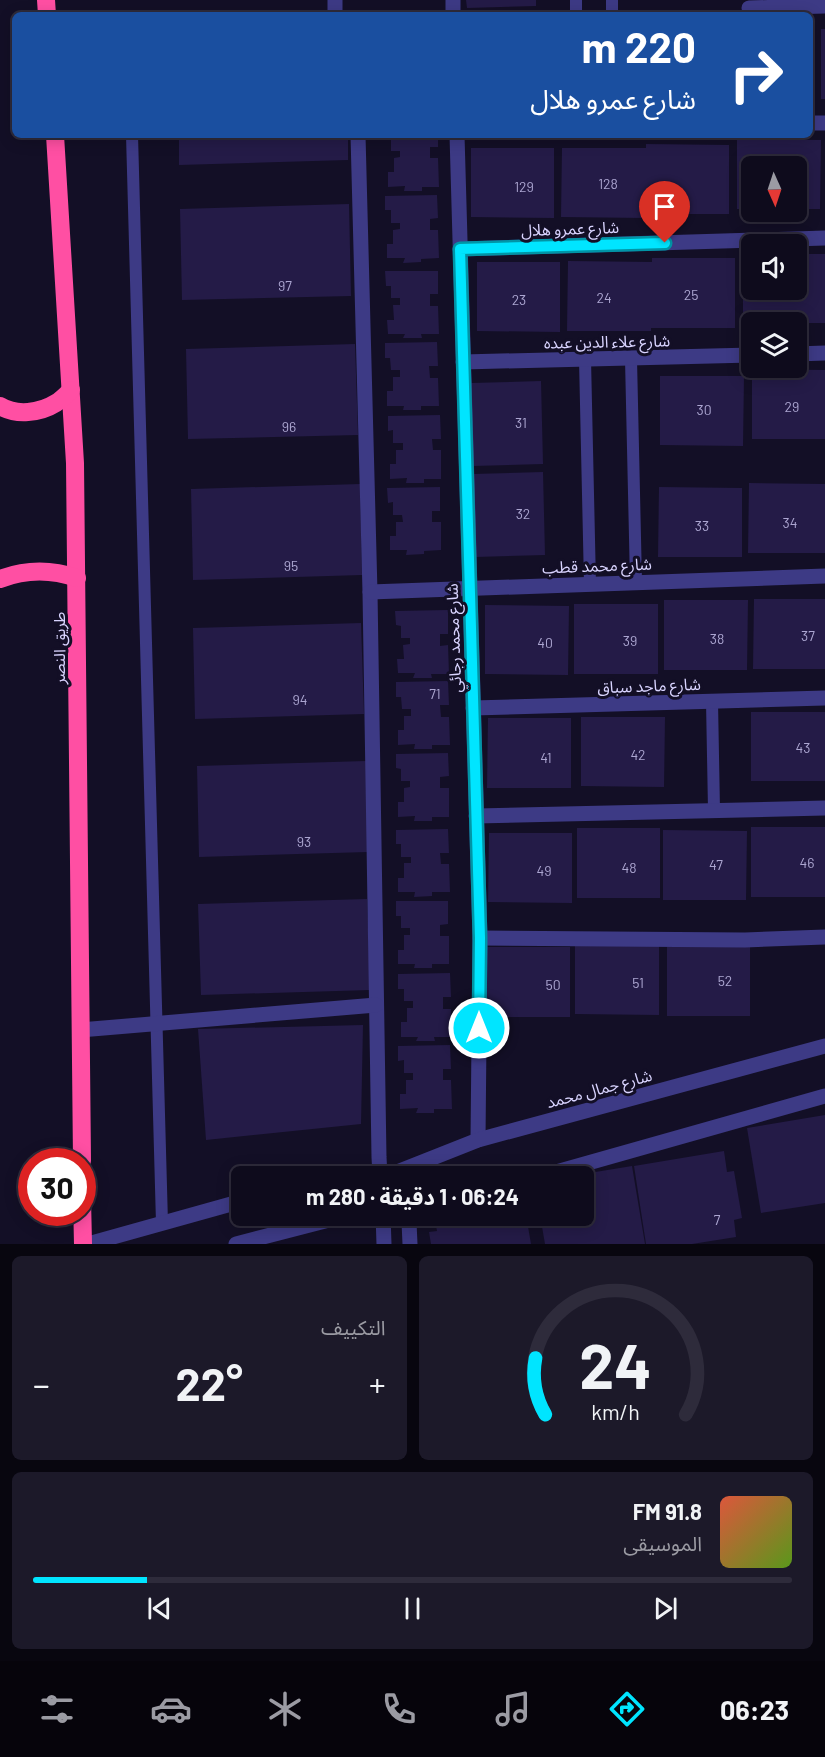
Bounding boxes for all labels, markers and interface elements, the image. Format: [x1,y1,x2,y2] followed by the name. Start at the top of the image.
[582,21,696,71] text: 220 m
[717,36,795,114] icon: right
[530,82,696,114] text: شارع عمرو هلال
[741,156,807,222] north arrow
[741,156,807,378] map controls
[598,175,618,192] house number: 128
[514,178,534,195] house number: 129
[639,181,690,243] pin
[648,190,681,223] icon: arrive
[521,217,620,243] street label: شارع عمرو هلال
[741,234,807,300] button: sound
[278,277,292,294] house number: 97
[684,286,698,303] house number: 25
[596,289,612,306] house number: 24
[512,291,526,308] house number: 23
[741,312,807,378] button: layers
[544,330,670,356] street label: شارع علاء الدين عبده
[785,398,799,415] house number: 29
[696,401,712,418] house number: 30
[515,414,527,431] house number: 31
[282,418,296,435] house number: 96
[516,505,530,522] house number: 32
[783,514,797,531] house number: 34
[695,517,709,534] house number: 33
[542,554,652,580] street label: شارع محمد قطب
[284,557,298,574] house number: 95
[442,583,468,693] street label: شارع محمد رجائي
[49,612,70,685] street label: طريق النصر
[801,627,815,644] house number: 37
[710,630,724,647] house number: 38
[623,632,637,649] house number: 39
[537,634,553,651] house number: 40
[597,674,701,700] street label: شارع ماجد سباق
[429,685,441,702] house number: 71
[292,691,308,708] house number: 94
[796,739,810,756] house number: 43
[630,746,646,763] house number: 42
[540,749,552,766] house number: 41
[297,833,311,850] house number: 93
[800,854,814,871] house number: 46
[709,856,723,873] house number: 47
[621,859,637,876] house number: 48
[536,862,552,879] house number: 49
[718,972,732,989] house number: 52
[632,974,644,991] house number: 51
[545,976,561,993] house number: 50
[447,996,511,1060] position arrow
[544,1065,655,1115] street label: شارع جمال محمد
[18,1148,96,1226] speed limit sign: 30
[306,1183,519,1209] text: 06:24 · 1 دقيقة · 280 m
[714,1211,721,1228] house number: 7
[321,1315,386,1339] text: التكييف
[579,1327,652,1401] text: 24
[176,1356,243,1410] text: 22°
[33,1364,50,1404] text: −
[369,1364,385,1404] text: +
[591,1399,640,1424] text: km/h
[633,1498,702,1524] text: 91.8 FM
[623,1531,702,1555] text: الموسيقى
[143,1592,176,1625] icon: previous
[396,1592,429,1625] icon: pause
[649,1592,682,1625] icon: next
[36,1688,78,1730] icon: filters
[150,1688,192,1730] icon: car
[264,1688,306,1730] icon: climate
[378,1688,420,1730] icon: phone
[492,1688,534,1730] icon: music
[606,1688,648,1730] icon: directions
[720,1693,789,1725] text: 06:23

